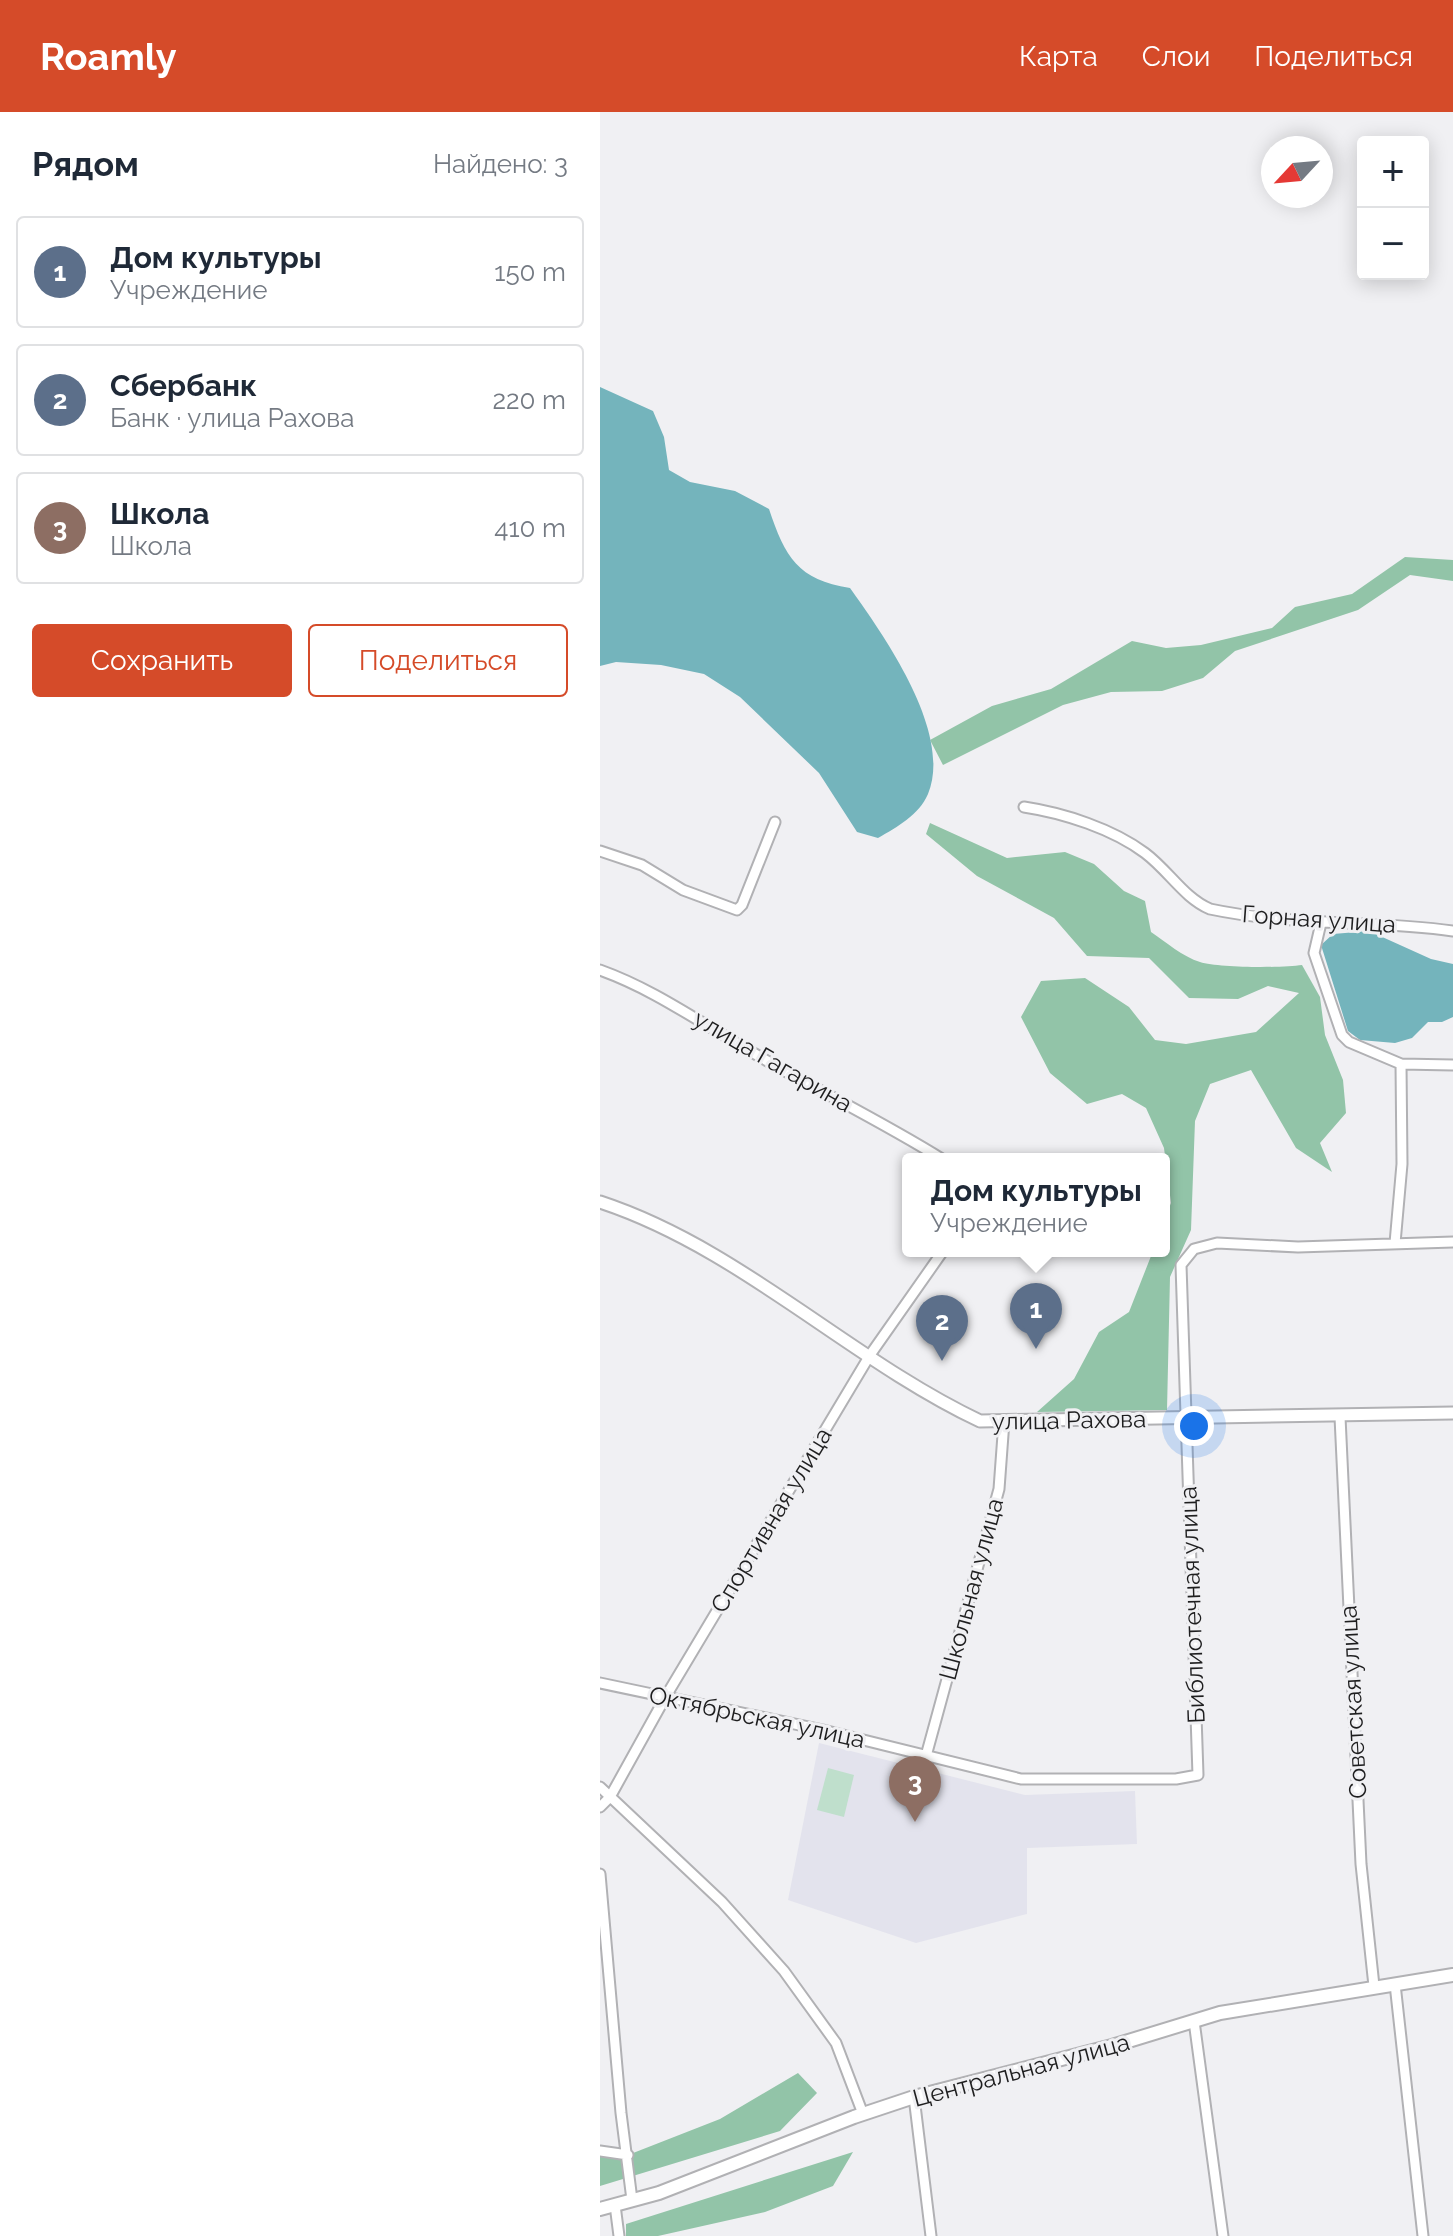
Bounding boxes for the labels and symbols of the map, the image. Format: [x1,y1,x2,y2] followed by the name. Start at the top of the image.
[1261,136,1333,208] north arrow
[1241,899,1397,939] street label: Горная улица
[688,1004,858,1118] street label: улица Гагарина
[1010,1283,1062,1349] pin: 1
[916,1295,968,1361] pin: 2
[992,1404,1146,1436] street label: улица Рахова
[1174,1406,1214,1446] your location
[704,1422,838,1618] street label: Спортивная улица
[1173,1486,1211,1724] street label: Библиотечная улица
[933,1495,1009,1683] street label: Школьная улица
[1333,1605,1373,1799] street label: Советская улица
[647,1680,867,1754] street label: Октябрьская улица
[889,1756,941,1822] pin: 3
[909,2027,1133,2113] street label: Центральная улица

